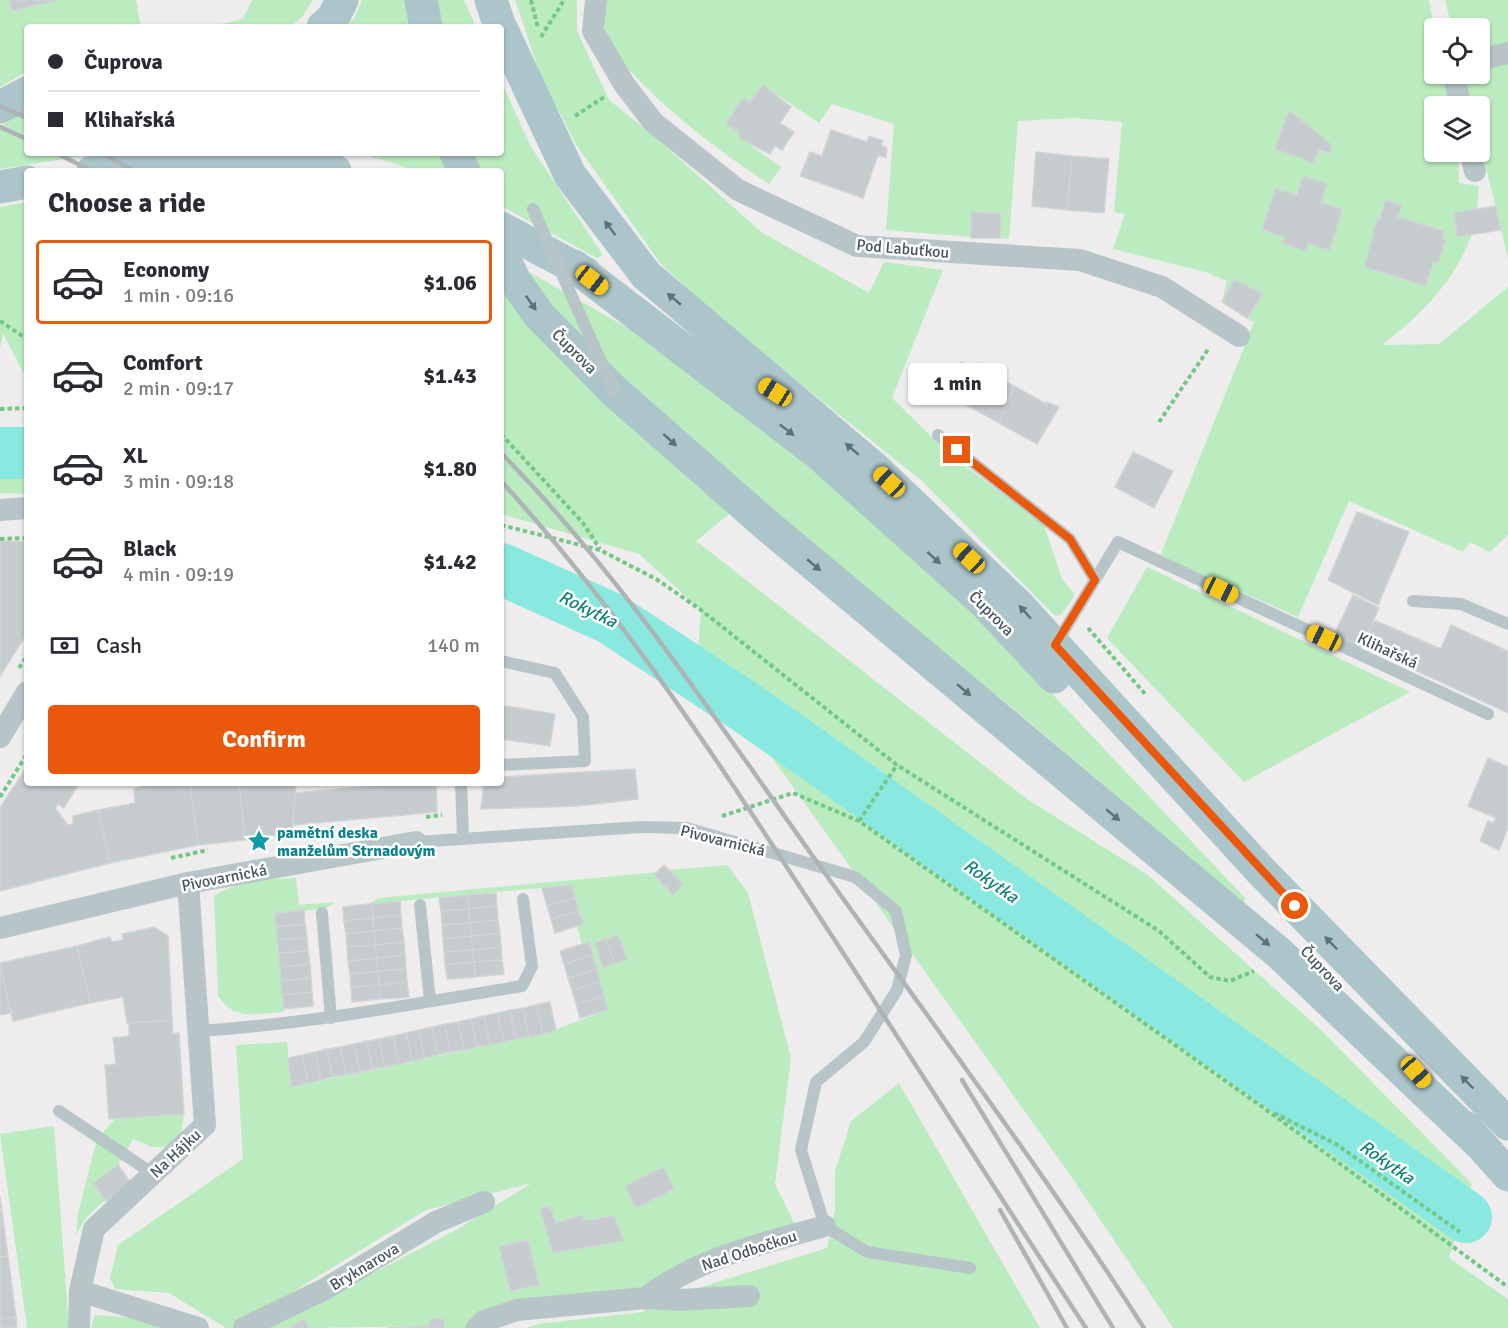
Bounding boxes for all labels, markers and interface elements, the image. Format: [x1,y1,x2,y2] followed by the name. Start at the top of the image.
[1424,18,1490,162] map controls
[1424,18,1490,84] button: locate
[84,48,163,75] text: Čuprova
[1424,96,1490,162] button: layers
[84,106,175,133] text: Klihařská
[48,187,206,220] text: Choose a ride
[605,221,617,236] one-way arrow
[856,235,950,263] street label: Pod Labuťkou
[51,255,105,309] icon: car
[123,256,209,283] text: Economy
[572,262,612,298] car
[423,269,477,296] text: $1.06
[123,283,234,308] text: 1 min · 09:16
[666,292,682,305] one-way arrow
[525,295,537,311] one-way arrow
[547,325,601,379] street label: Čuprova
[51,348,105,402] icon: car
[123,349,203,376] text: Comfort
[423,362,477,389] text: $1.43
[908,363,1006,405] callout: 1 min
[933,371,982,396] text: 1 min
[755,375,795,409] car
[123,376,234,401] text: 2 min · 09:17
[779,424,795,436] one-way arrow
[662,433,677,446] one-way arrow
[943,436,970,463] route end
[51,441,105,495] icon: car
[123,442,148,469] text: XL
[845,443,860,456] one-way arrow
[423,455,477,482] text: $1.80
[870,463,908,501] car
[123,469,234,494] text: 3 min · 09:18
[51,534,105,588] icon: car
[123,535,177,562] text: Black
[950,539,988,577] car
[423,548,477,575] text: $1.42
[926,551,941,564] one-way arrow
[806,558,821,571] one-way arrow
[123,562,234,587] text: 4 min · 09:19
[1201,574,1241,606] car
[555,586,621,633] water label: Rokytka
[964,587,1018,641] street label: Čuprova
[1018,604,1032,619] one-way arrow
[1304,622,1344,654] car
[1354,628,1421,674] street label: Klihařská
[48,629,81,662] icon: cash
[96,632,142,659] text: Cash
[427,633,480,658] text: 140 m
[956,683,971,696] one-way arrow
[48,705,480,774] button: Confirm
[1105,808,1120,821] one-way arrow
[678,821,767,861] street label: Pivovarnická
[277,823,436,861] place label: pamětní deska manželům Strnadovým
[246,828,272,854] place icon: pamětní deska manželům Strnadovým
[959,854,1023,908] water label: Rokytka
[180,860,269,896] street label: Pivovarnická
[1281,892,1308,919] route start
[1255,933,1271,946] one-way arrow
[1324,935,1338,950] one-way arrow
[1296,941,1349,996] street label: Čuprova
[1397,1053,1435,1091] car
[1460,1075,1474,1090] one-way arrow
[146,1125,205,1182] street label: Na Hájku
[1355,1135,1419,1189] water label: Rokytka
[699,1226,799,1276] street label: Nad Odbočkou
[326,1238,403,1295] street label: Bryknarova

